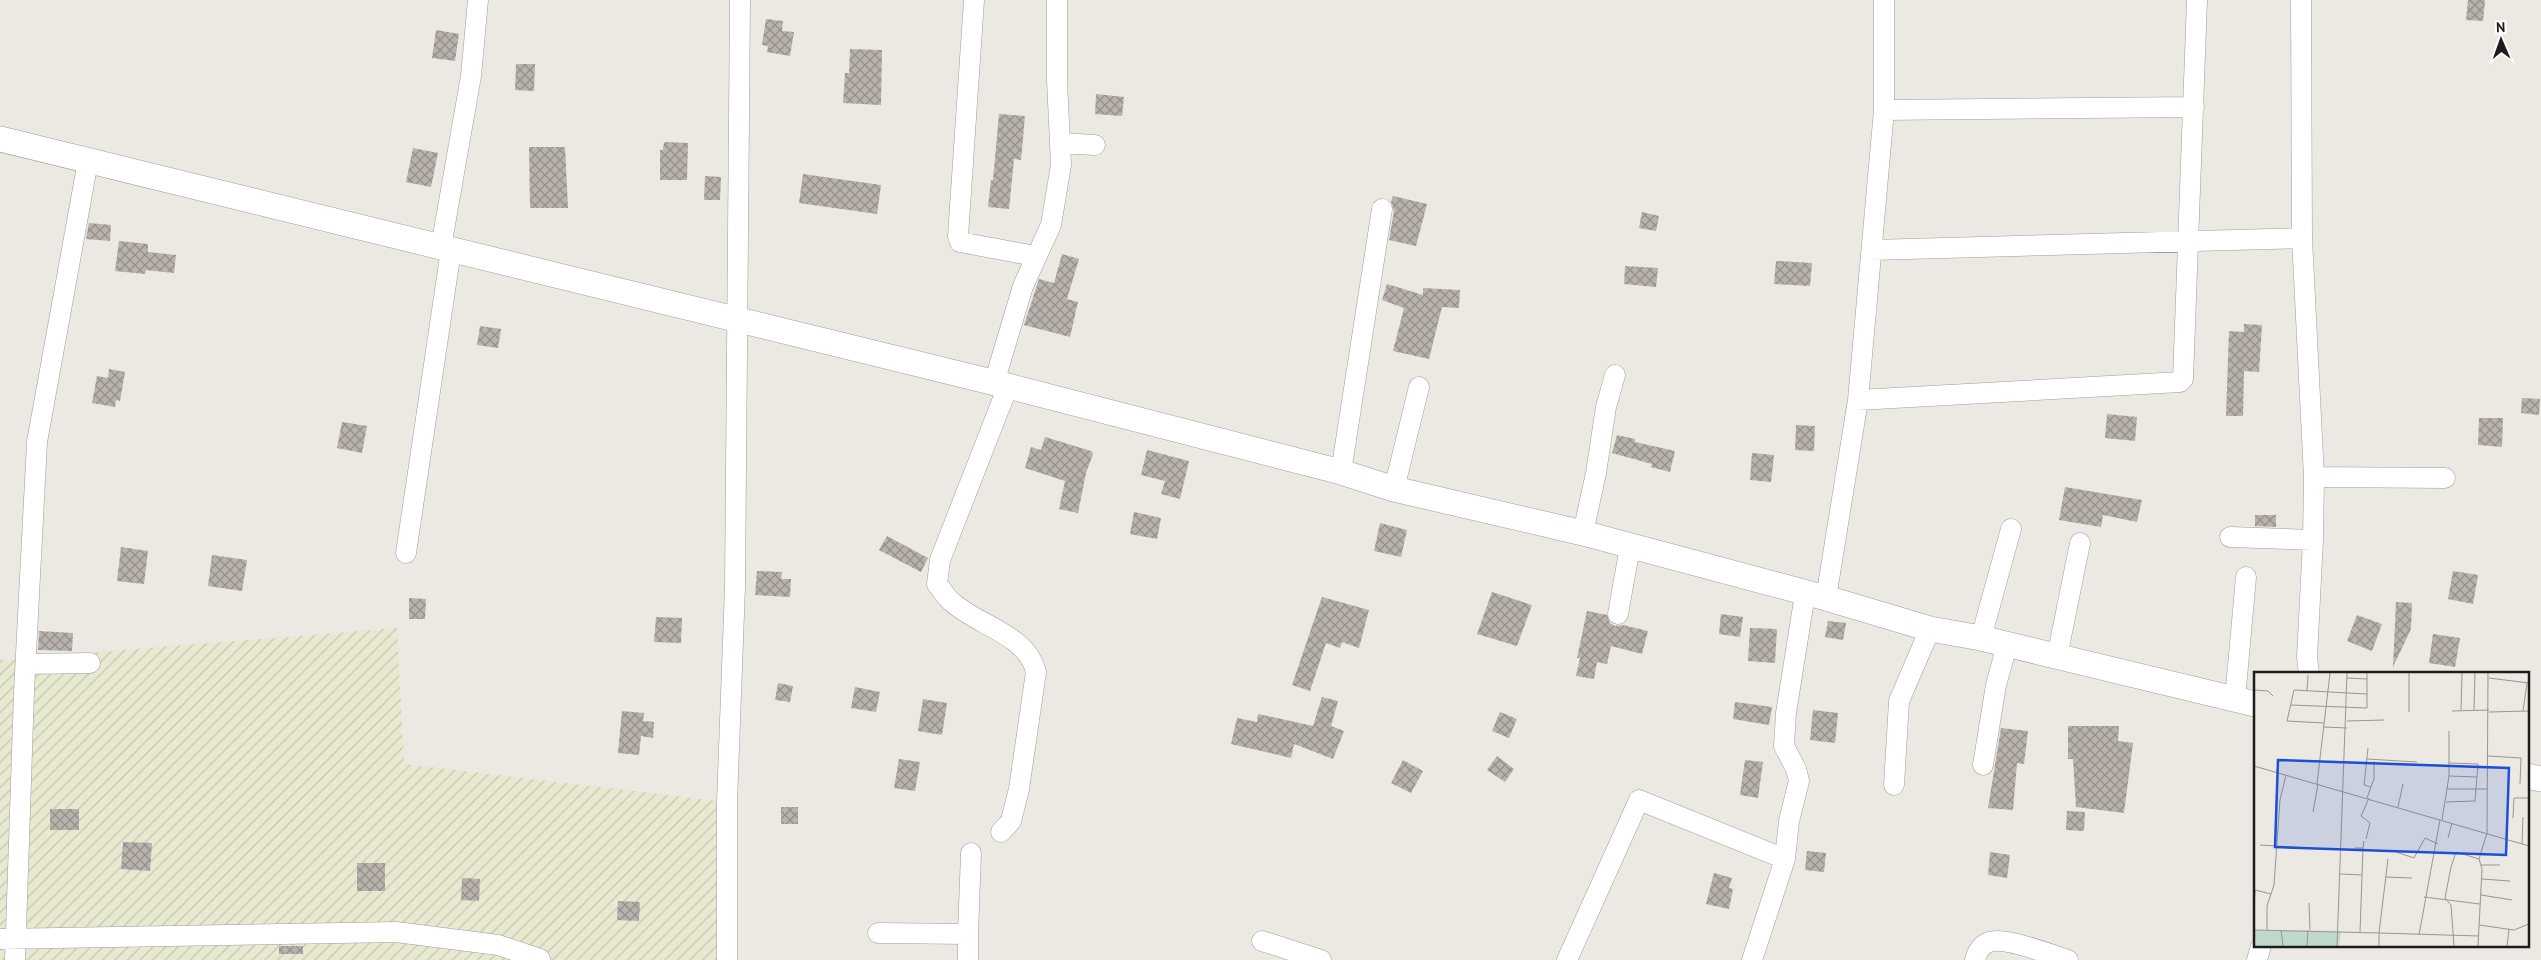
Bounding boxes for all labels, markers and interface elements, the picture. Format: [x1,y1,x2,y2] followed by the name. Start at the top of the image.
[2476,15,2526,65] north arrow
[2496,18,2505,36] text: N
[2254,672,2528,948] inset map

